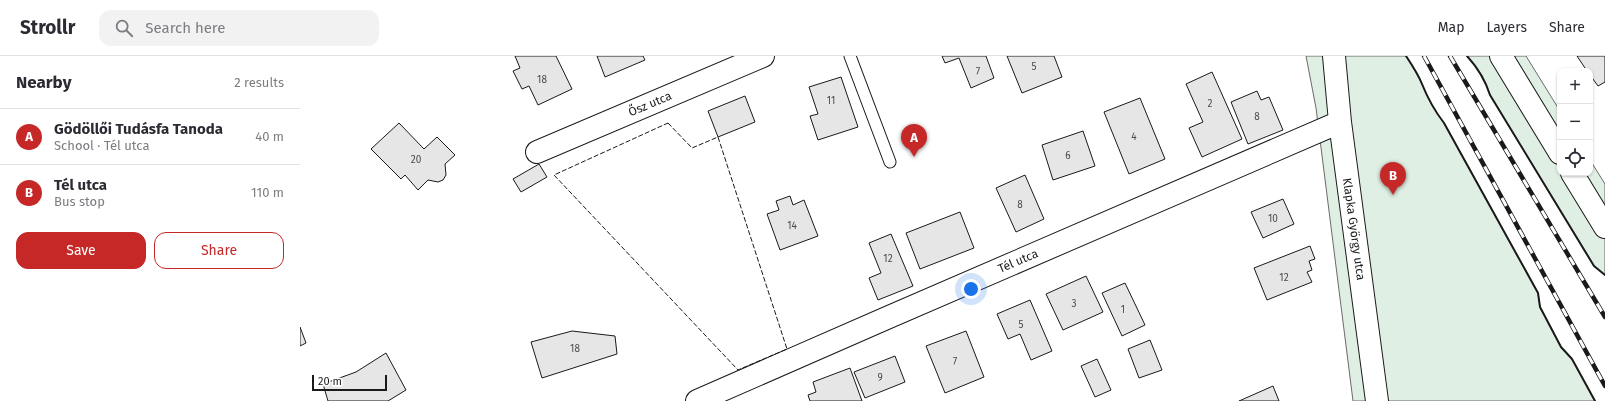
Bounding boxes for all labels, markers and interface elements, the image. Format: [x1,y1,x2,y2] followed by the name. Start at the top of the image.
[99,10,379,46] search box
[20,16,75,39] text: Strollr
[113,17,135,39] icon: search
[145,19,225,37] text: Search here
[1438,19,1464,36] text: Map
[1486,19,1527,36] text: Layers
[1549,19,1585,36] text: Share
[1031,61,1037,73] house number: 5
[976,66,981,78] house number: 7
[1557,68,1593,176] map controls
[1557,68,1593,104] button: +
[16,72,71,93] text: Nearby
[537,74,547,86] house number: 18
[234,75,284,90] text: 2 results
[625,87,674,119] street label: Ősz utca
[827,95,835,107] house number: 11
[1208,98,1213,110] house number: 2
[1557,104,1593,140] button: −
[1254,111,1260,123] house number: 8
[54,120,223,138] text: Gödöllői Tudásfa Tanoda
[901,124,927,157] pin: A
[25,129,33,144] text: A
[255,129,284,144] text: 40 m
[1131,131,1137,143] house number: 4
[54,138,150,153] text: School · Tél utca
[1557,140,1593,176] button: locate
[1065,150,1071,162] house number: 6
[411,154,422,166] house number: 20
[1380,162,1406,195] pin: B
[54,176,107,194] text: Tél utca
[1340,177,1368,281] street label: Klapka György utca
[25,185,33,200] text: B
[251,185,284,200] text: 110 m
[54,194,105,209] text: Bus stop
[1017,199,1023,211] house number: 8
[1268,213,1278,225] house number: 10
[787,220,798,232] house number: 14
[16,232,146,269] button: Save
[154,232,284,269] button: Share
[996,246,1040,276] street label: Tél utca
[883,253,893,265] house number: 12
[1279,272,1289,284] house number: 12
[961,279,981,299] your location
[1072,298,1077,310] house number: 3
[1121,304,1125,316] house number: 1
[1018,319,1024,331] house number: 5
[570,343,580,355] house number: 18
[953,356,958,368] house number: 7
[877,372,883,384] house number: 9
[312,373,387,392] scale bar
[318,375,342,388] text: 20 m

